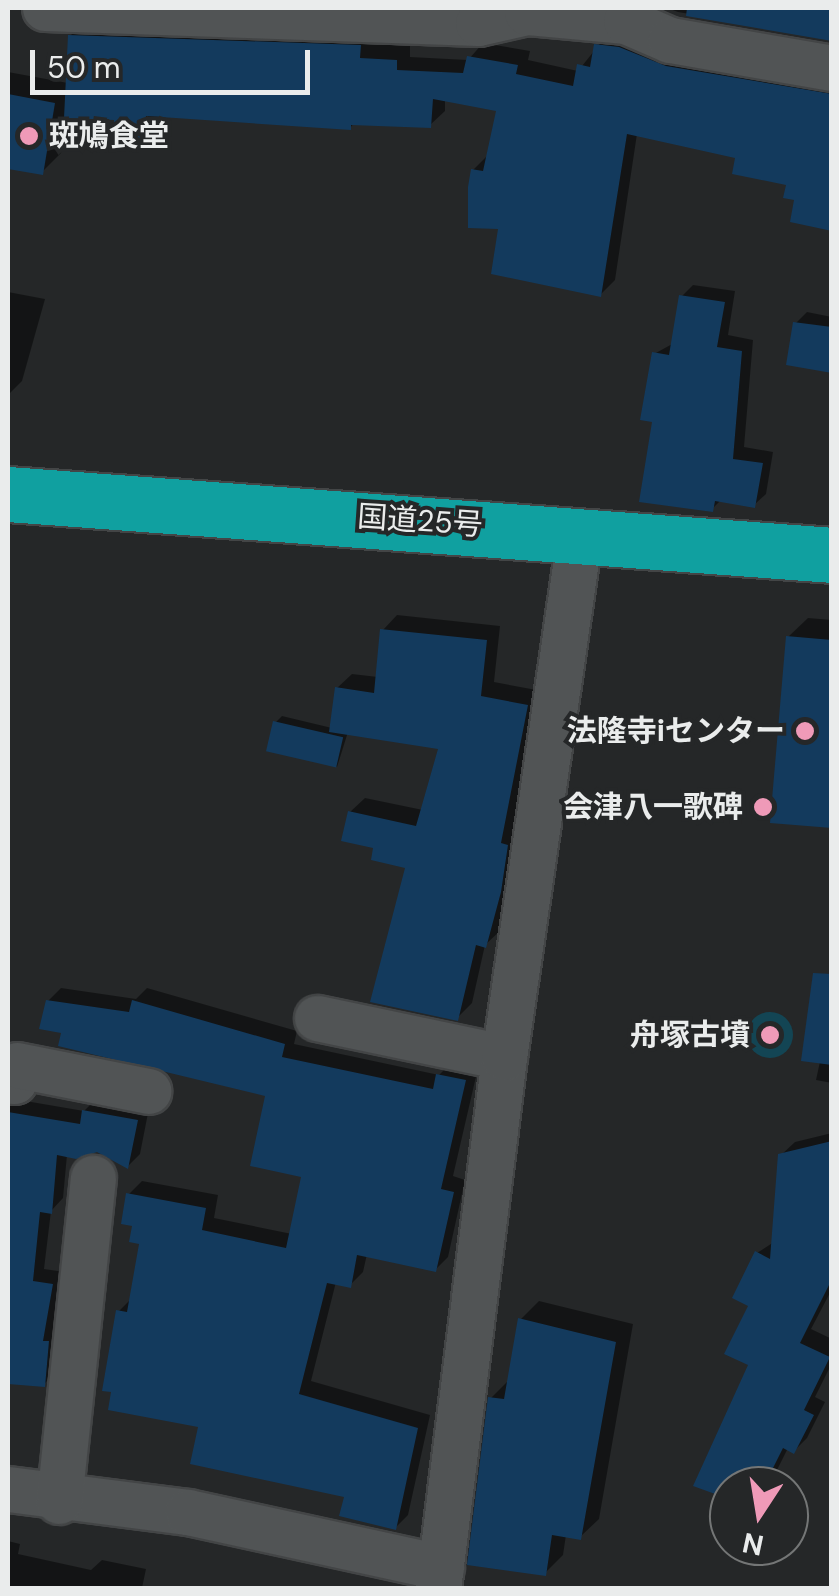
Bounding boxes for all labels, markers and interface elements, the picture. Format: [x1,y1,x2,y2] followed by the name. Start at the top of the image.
[35,30,315,92] scale bar
[47,48,121,87] text: 50 m
[49,118,169,154] place label: 斑鳩食堂
[18,125,40,147] marker: 斑鳩食堂
[356,499,484,543] street label: 国道25号
[567,713,785,749] place label: 法隆寺iセンター
[794,720,816,742] marker: 法隆寺iセンター
[563,789,743,825] place label: 会津八一歌碑
[752,796,774,818] marker: 会津八一歌碑
[630,1017,750,1053] place label: 舟塚古墳
[759,1024,781,1046] marker: 舟塚古墳
[709,1466,809,1566] north arrow
[739,1524,767,1564] text: N

